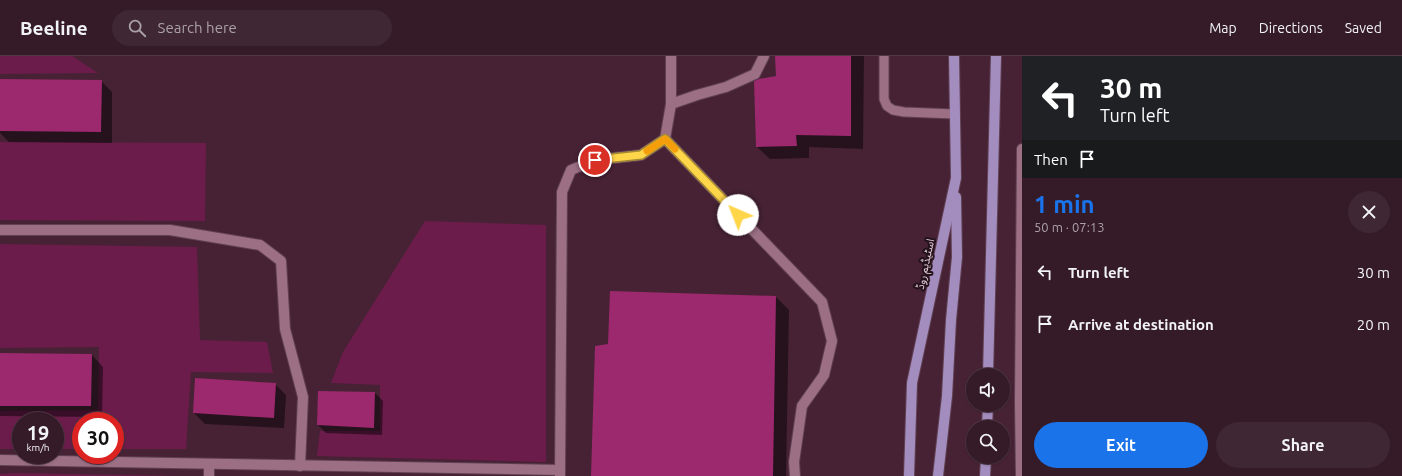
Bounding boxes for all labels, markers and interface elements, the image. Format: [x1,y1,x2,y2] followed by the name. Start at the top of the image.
[112,10,392,46] search box
[20,17,88,39] text: Beeline
[126,17,148,39] icon: search
[158,19,237,36] text: Search here
[1209,20,1237,36] text: Map
[1259,20,1323,36] text: Directions
[1345,20,1382,36] text: Saved
[1034,72,1086,124] icon: left
[1100,72,1162,103] text: 30 m
[1100,105,1170,125] text: Turn left
[578,143,612,177] pin
[1076,148,1098,170] icon: arrive
[584,149,606,171] icon: arrive
[1034,151,1068,168] text: Then
[1034,191,1095,218] text: 1 min
[1348,191,1390,233] button: close
[717,194,759,236] position arrow
[1034,220,1105,234] text: 50 m · 07:13
[913,238,939,291] street label: اسٹیڈیم روڈ
[1034,261,1056,283] icon: left
[1068,264,1129,281] text: Turn left
[1357,264,1390,281] text: 30 m
[1034,313,1056,335] icon: arrive
[1068,316,1214,333] text: Arrive at destination
[1357,316,1390,333] text: 20 m
[966,368,1010,464] map controls
[966,368,1010,412] button: sound
[72,412,124,464] speed limit sign: 30
[966,420,1010,464] button: search
[27,421,49,444] text: 19
[1034,422,1208,468] button: Exit
[1216,422,1390,468] button: Share
[26,442,50,453] text: km/h

